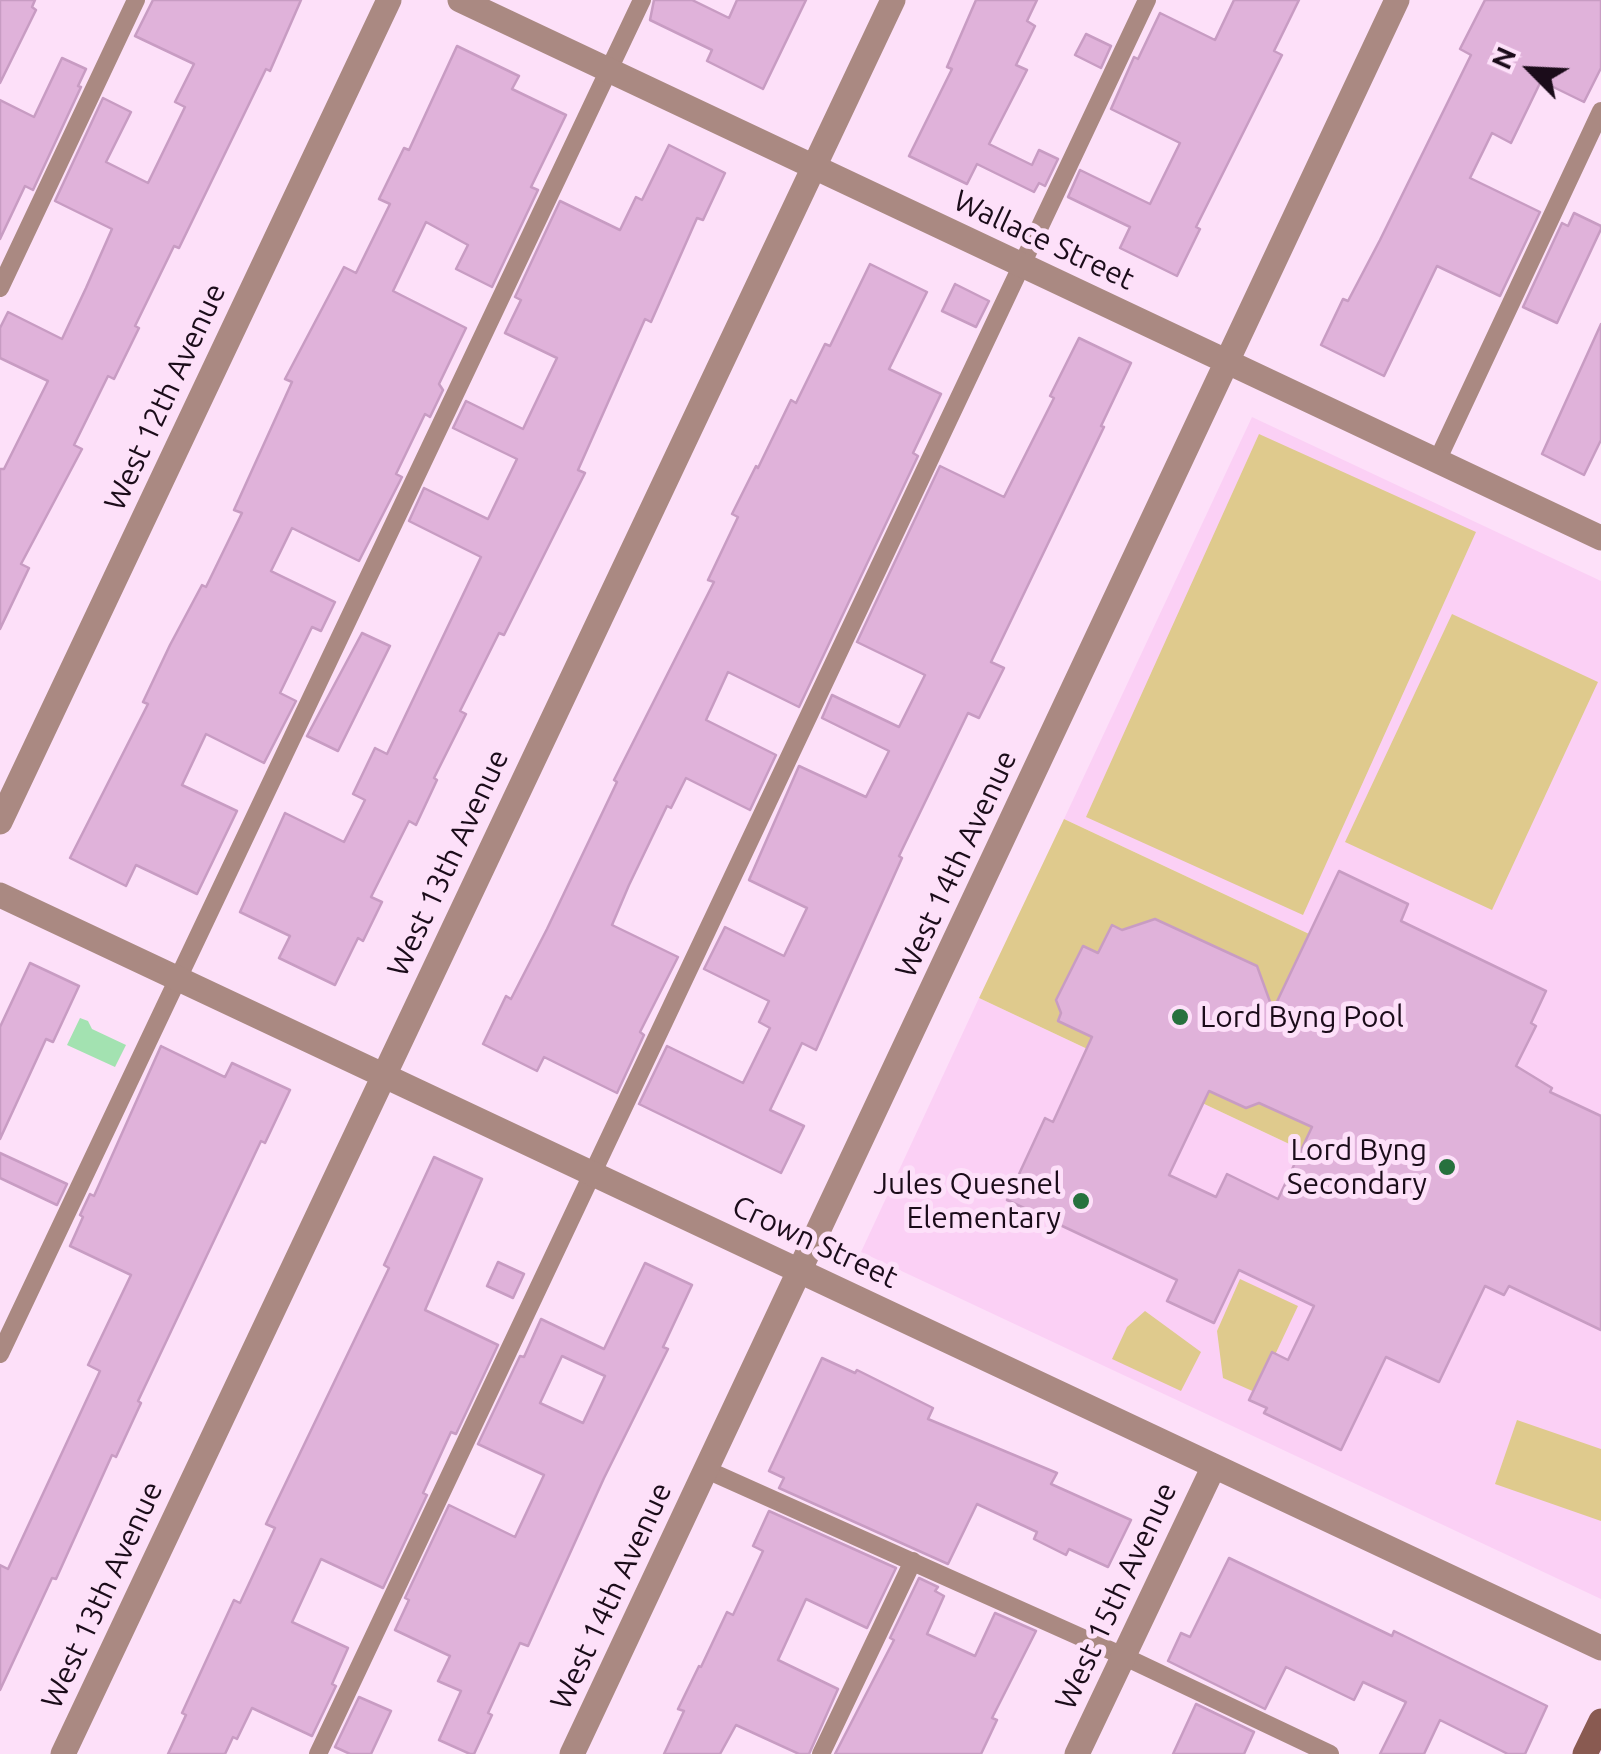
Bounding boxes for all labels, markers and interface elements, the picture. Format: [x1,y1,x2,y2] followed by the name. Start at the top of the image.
[1481,20,1581,120] north arrow
[1485,42,1522,73] text: N
[948,183,1140,297] street label: Wallace Street
[97,278,233,516] street label: West 12th Avenue
[380,744,516,982] street label: West 13th Avenue
[888,745,1024,983] street label: West 14th Avenue
[1200,999,1404,1035] place label: Lord Byng Pool
[1169,1006,1191,1028] marker: Lord Byng Pool
[1287,1132,1427,1202] place label: Lord Byng Secondary
[1436,1156,1458,1178] marker: Lord Byng Secondary
[873,1166,1061,1236] place label: Jules Quesnel Elementary
[727,1188,903,1296] street label: Crown Street
[1070,1190,1092,1212] marker: Jules Quesnel Elementary
[34,1476,170,1714] street label: West 13th Avenue
[543,1477,679,1715] street label: West 14th Avenue
[1048,1477,1184,1715] street label: West 15th Avenue

